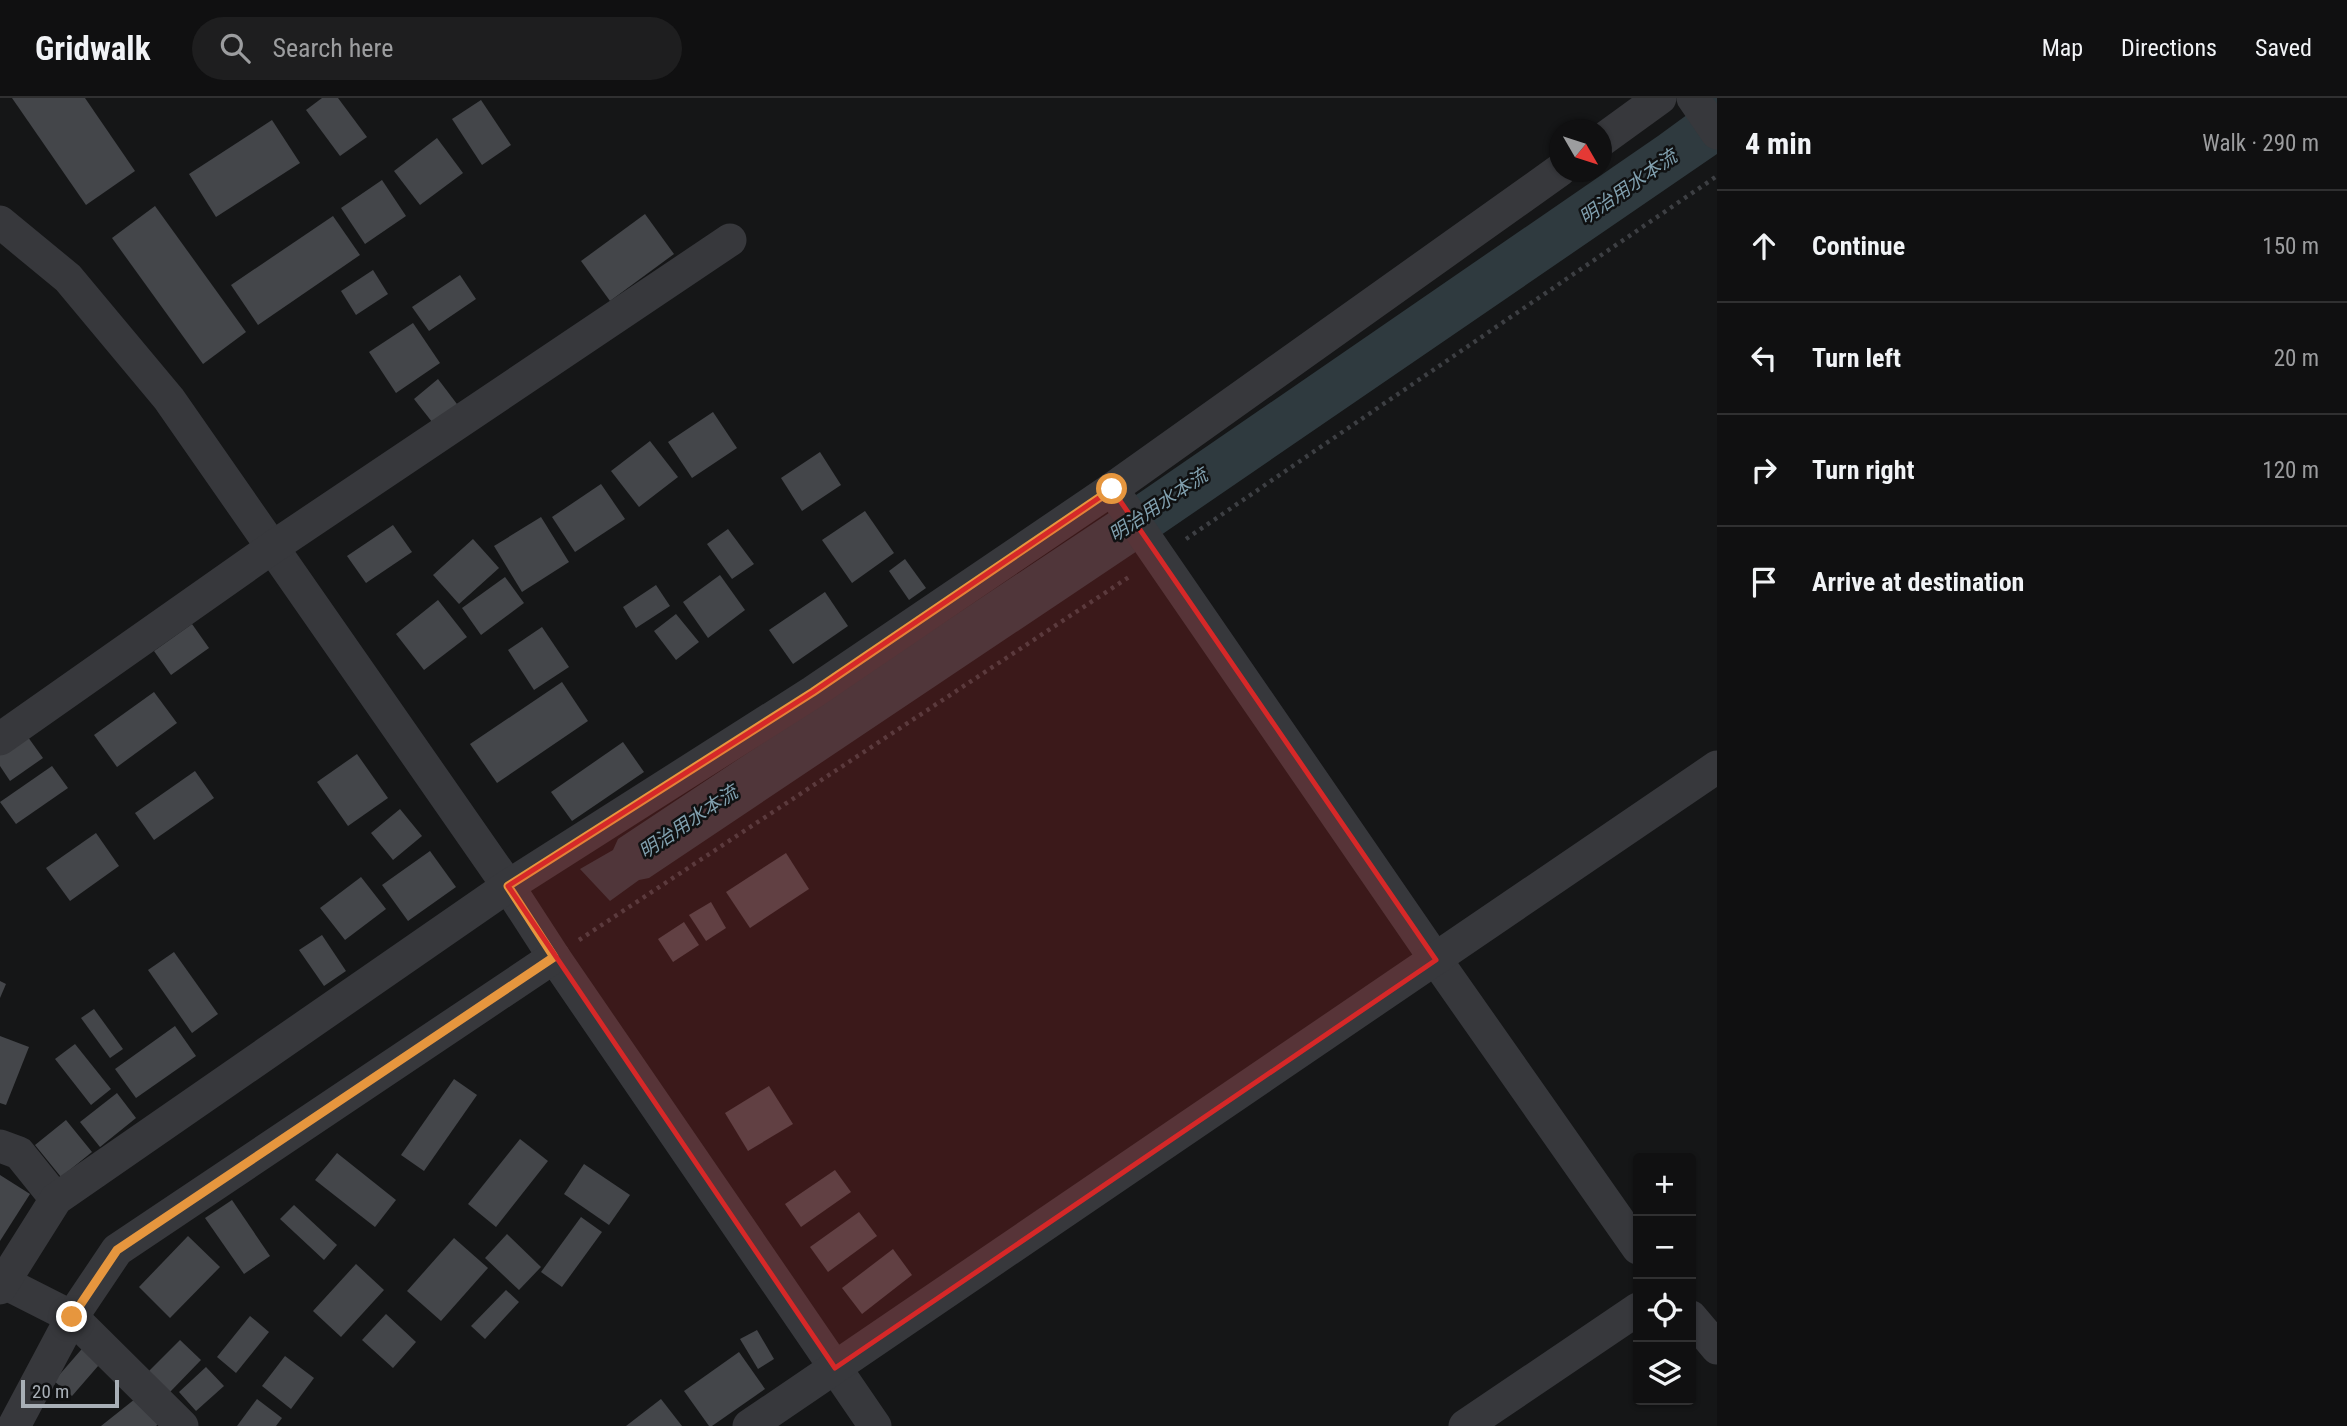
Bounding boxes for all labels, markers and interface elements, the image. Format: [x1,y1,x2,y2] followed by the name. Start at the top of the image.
[192,17,682,80] search box
[35,29,150,68] text: Gridwalk
[216,29,254,67] icon: search
[272,33,393,63] text: Search here
[2042,34,2083,62] text: Map
[2121,34,2217,62] text: Directions
[2255,34,2312,62] text: Saved
[1549,119,1612,182] north arrow
[1745,126,1812,161] text: 4 min
[2202,130,2319,157] text: Walk · 290 m
[1575,143,1684,229] water label: 明治用水本流
[1745,227,1783,265] icon: ahead
[1812,231,1905,261] text: Continue
[2262,233,2319,260] text: 150 m
[1745,339,1783,377] icon: left
[1812,343,1901,373] text: Turn left
[2274,345,2319,372] text: 20 m
[1745,451,1783,489] icon: right
[1812,455,1914,485] text: Turn right
[2262,457,2319,484] text: 120 m
[1104,462,1214,546] water label: 明治用水本流
[1096,473,1127,504] route start
[1745,563,1783,601] icon: arrive
[1812,567,2024,597] text: Arrive at destination
[634,779,744,863] water label: 明治用水本流
[1633,1153,1696,1405] map controls
[1633,1153,1696,1216] button: +
[1633,1216,1696,1279] button: −
[1633,1279,1696,1342] button: locate
[56,1301,87,1332] route end
[1633,1342,1696,1405] button: layers
[21,1377,119,1409] scale bar
[32,1380,69,1403] text: 20 m

